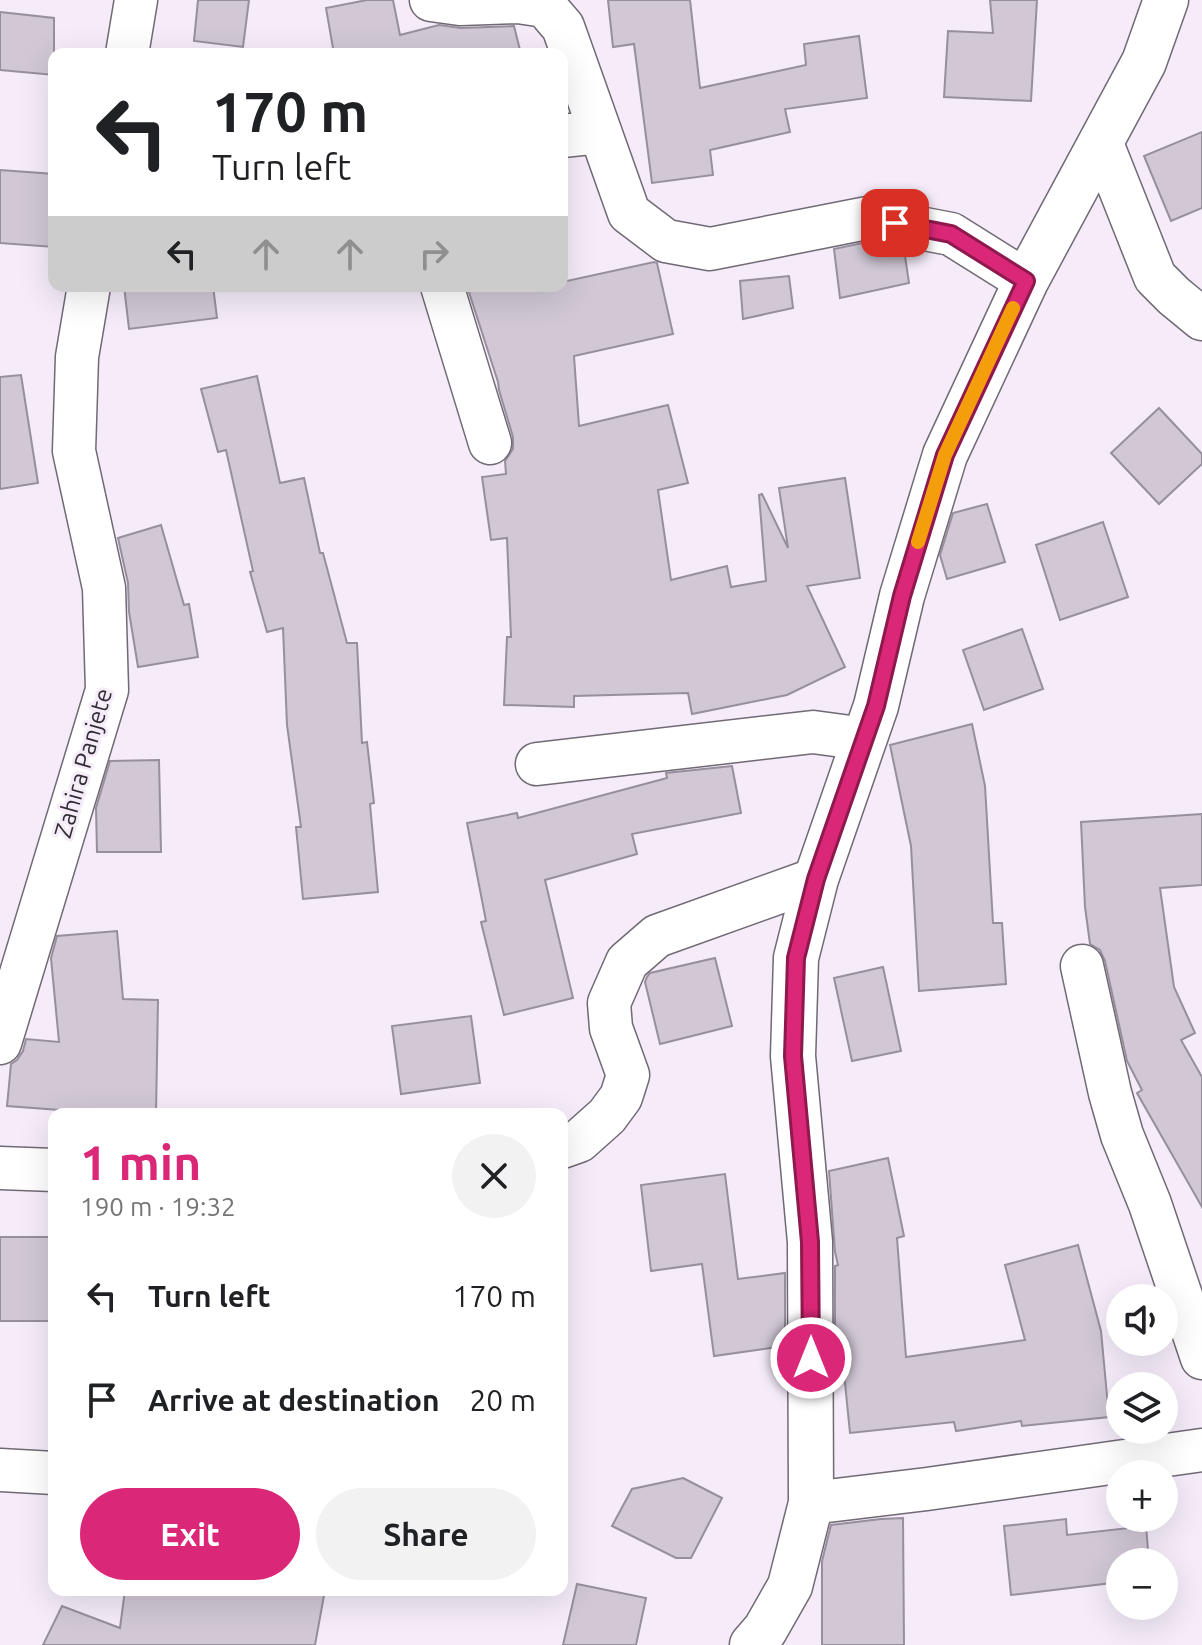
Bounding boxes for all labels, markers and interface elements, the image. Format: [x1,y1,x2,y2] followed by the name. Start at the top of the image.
[80,80,184,184] icon: left
[212,80,368,143] text: 170 m
[212,146,351,187] text: Turn left
[861,189,929,257] pin
[873,201,917,245] icon: arrive
[160,232,204,276] icon: left
[244,232,288,276] icon: ahead
[328,232,372,276] icon: ahead
[412,232,456,276] icon: right
[49,685,117,841] street label: Zahira Panjete
[452,1134,536,1218] button: close
[80,1135,201,1189] text: 1 min
[80,1192,236,1221] text: 190 m · 19:32
[80,1274,124,1318] icon: left
[148,1279,270,1313] text: Turn left
[452,1279,536,1313] text: 170 m
[1106,1284,1178,1620] map controls
[1106,1284,1178,1356] button: sound
[769,1316,853,1400] position arrow
[1106,1372,1178,1444] button: layers
[80,1378,124,1422] icon: arrive
[148,1383,440,1417] text: Arrive at destination
[469,1383,536,1417] text: 20 m
[1106,1460,1178,1532] button: +
[80,1488,300,1580] button: Exit
[316,1488,536,1580] button: Share
[1106,1548,1178,1620] button: −

